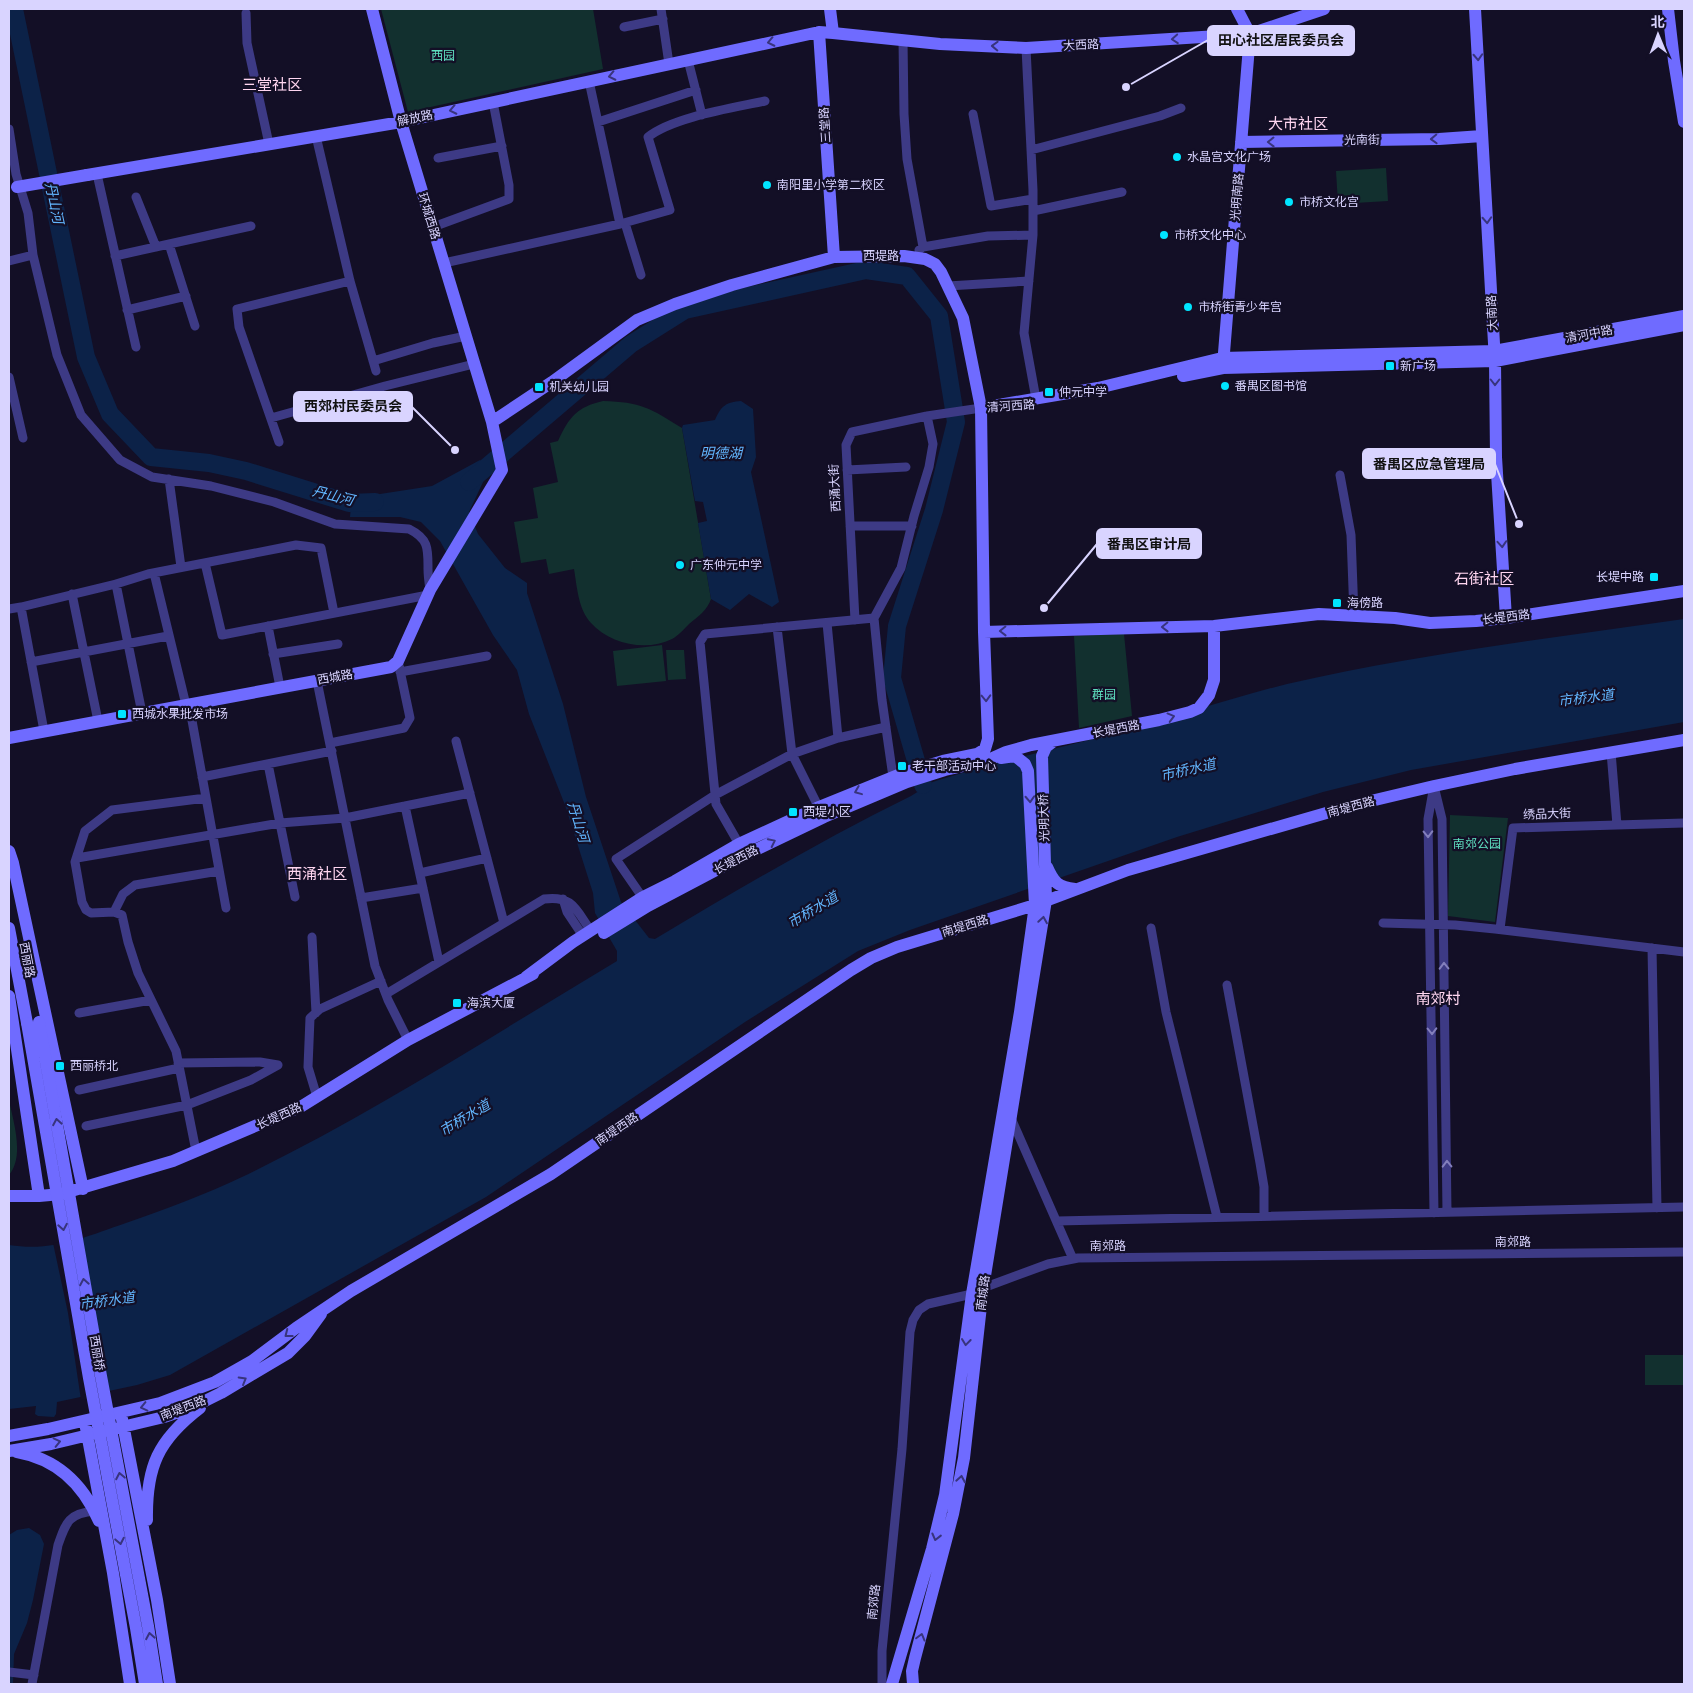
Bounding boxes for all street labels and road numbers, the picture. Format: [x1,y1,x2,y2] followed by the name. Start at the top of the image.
[1063,36,1099,54] street label: 大西路
[396,106,434,130] street label: 解放路
[816,106,834,144] street label: 三堂路
[1344,132,1380,148] street label: 光南街
[1227,172,1247,222] street label: 光明南路
[414,191,444,241] street label: 环城西路
[863,248,899,264] street label: 西堤路
[1483,295,1501,331] street label: 大南路
[1564,322,1614,346] street label: 清河中路
[986,396,1036,416] street label: 清河西路
[826,464,844,512] street label: 西涌大街
[1481,606,1531,628] street label: 长堤西路
[316,666,354,688] street label: 西城路
[1091,717,1141,741] street label: 长堤西路
[1326,793,1376,821] street label: 南堤西路
[1035,794,1053,842] street label: 光明大桥
[1523,805,1571,823] street label: 绣品大街
[711,842,761,878] street label: 长堤西路
[940,911,990,941] street label: 南堤西路
[16,941,38,979] street label: 西丽路
[254,1099,304,1133] street label: 长堤西路
[593,1109,641,1149] street label: 南堤西路
[1495,1234,1531,1250] street label: 南郊路
[1090,1238,1126,1254] street label: 南郊路
[973,1274,993,1312] street label: 南城路
[86,1334,108,1372] street label: 西丽桥
[158,1392,208,1424] street label: 南堤西路
[864,1583,884,1621] street label: 南郊路

